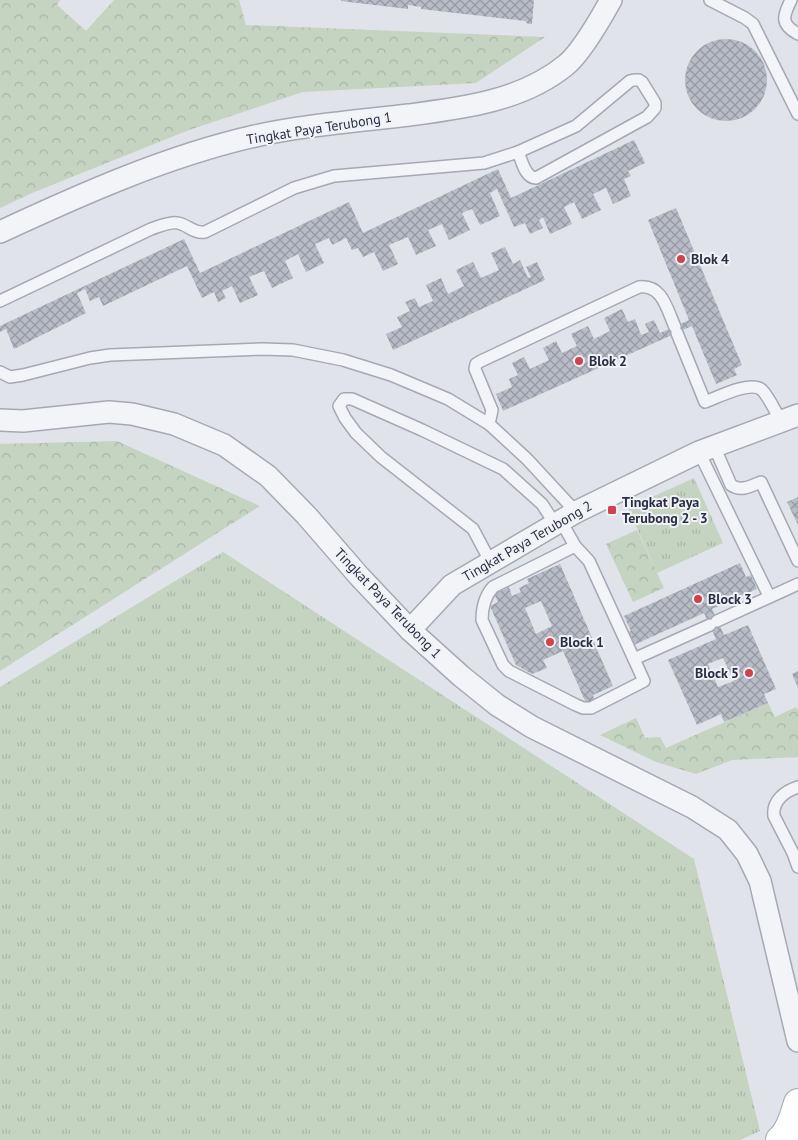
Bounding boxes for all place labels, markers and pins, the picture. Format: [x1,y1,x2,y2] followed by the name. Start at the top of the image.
[691,250,729,268] place label: Blok 4
[675,253,687,265] marker: Blok 4
[589,352,627,370] place label: Blok 2
[573,355,585,367] marker: Blok 2
[622,493,708,527] place label: Tingkat Paya Terubong 2 - 3
[606,504,618,516] marker: Tingkat Paya Terubong 2 - 3
[708,590,752,608] place label: Block 3
[692,593,704,605] marker: Block 3
[560,633,604,651] place label: Block 1
[544,636,556,648] marker: Block 1
[695,664,739,682] place label: Block 5
[743,667,755,679] marker: Block 5

